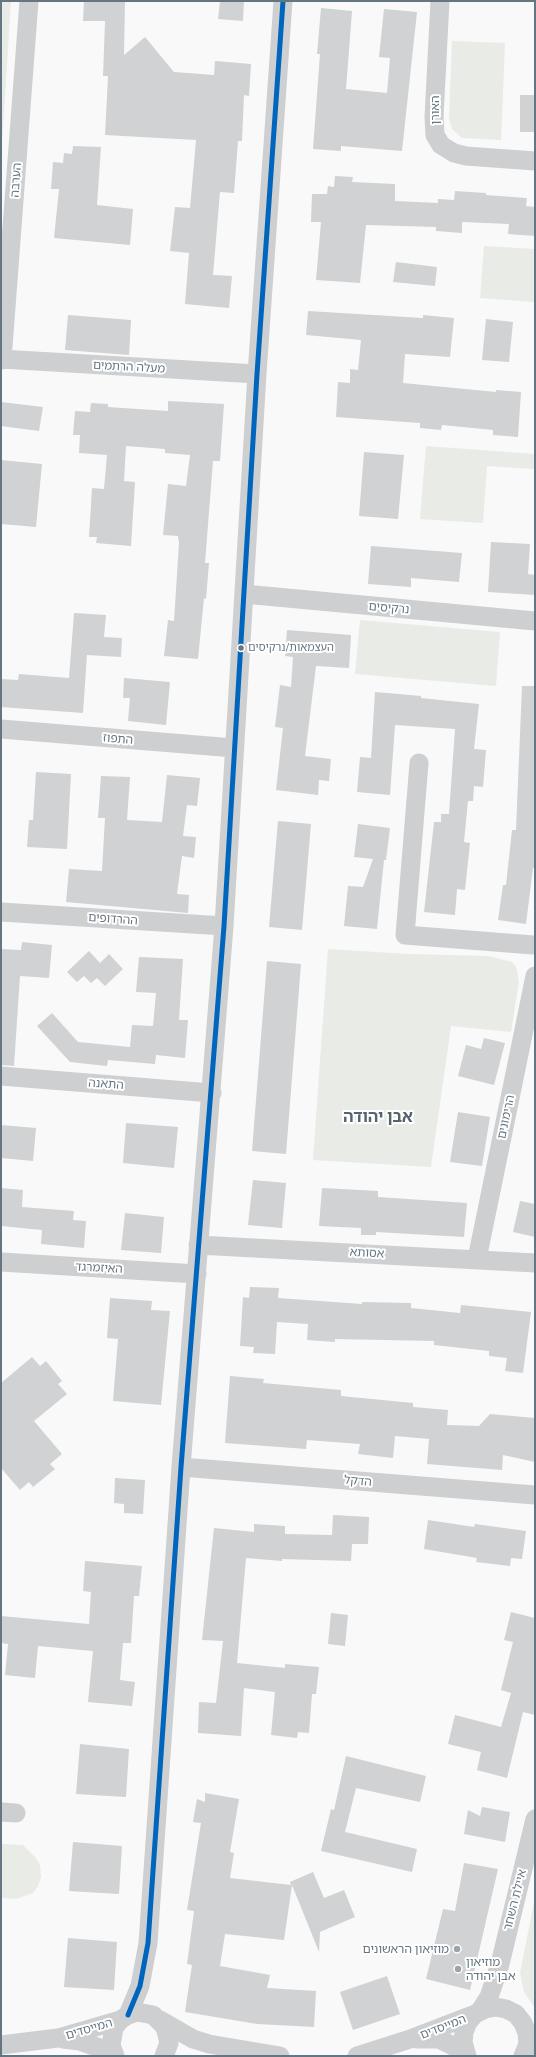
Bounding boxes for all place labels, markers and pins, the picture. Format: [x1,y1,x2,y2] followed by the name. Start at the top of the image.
[248,641,334,655] place label: העצמאות/נרקיסים
[236,643,246,653] marker: העצמאות/נרקיסים
[363,1942,449,1956] place label: מוזיאון הראשונים
[452,1944,462,1954] marker: מוזיאון הראשונים
[466,1955,516,1983] place label: מוזיאון אבן יהודה
[453,1964,463,1974] marker: מוזיאון אבן יהודה

